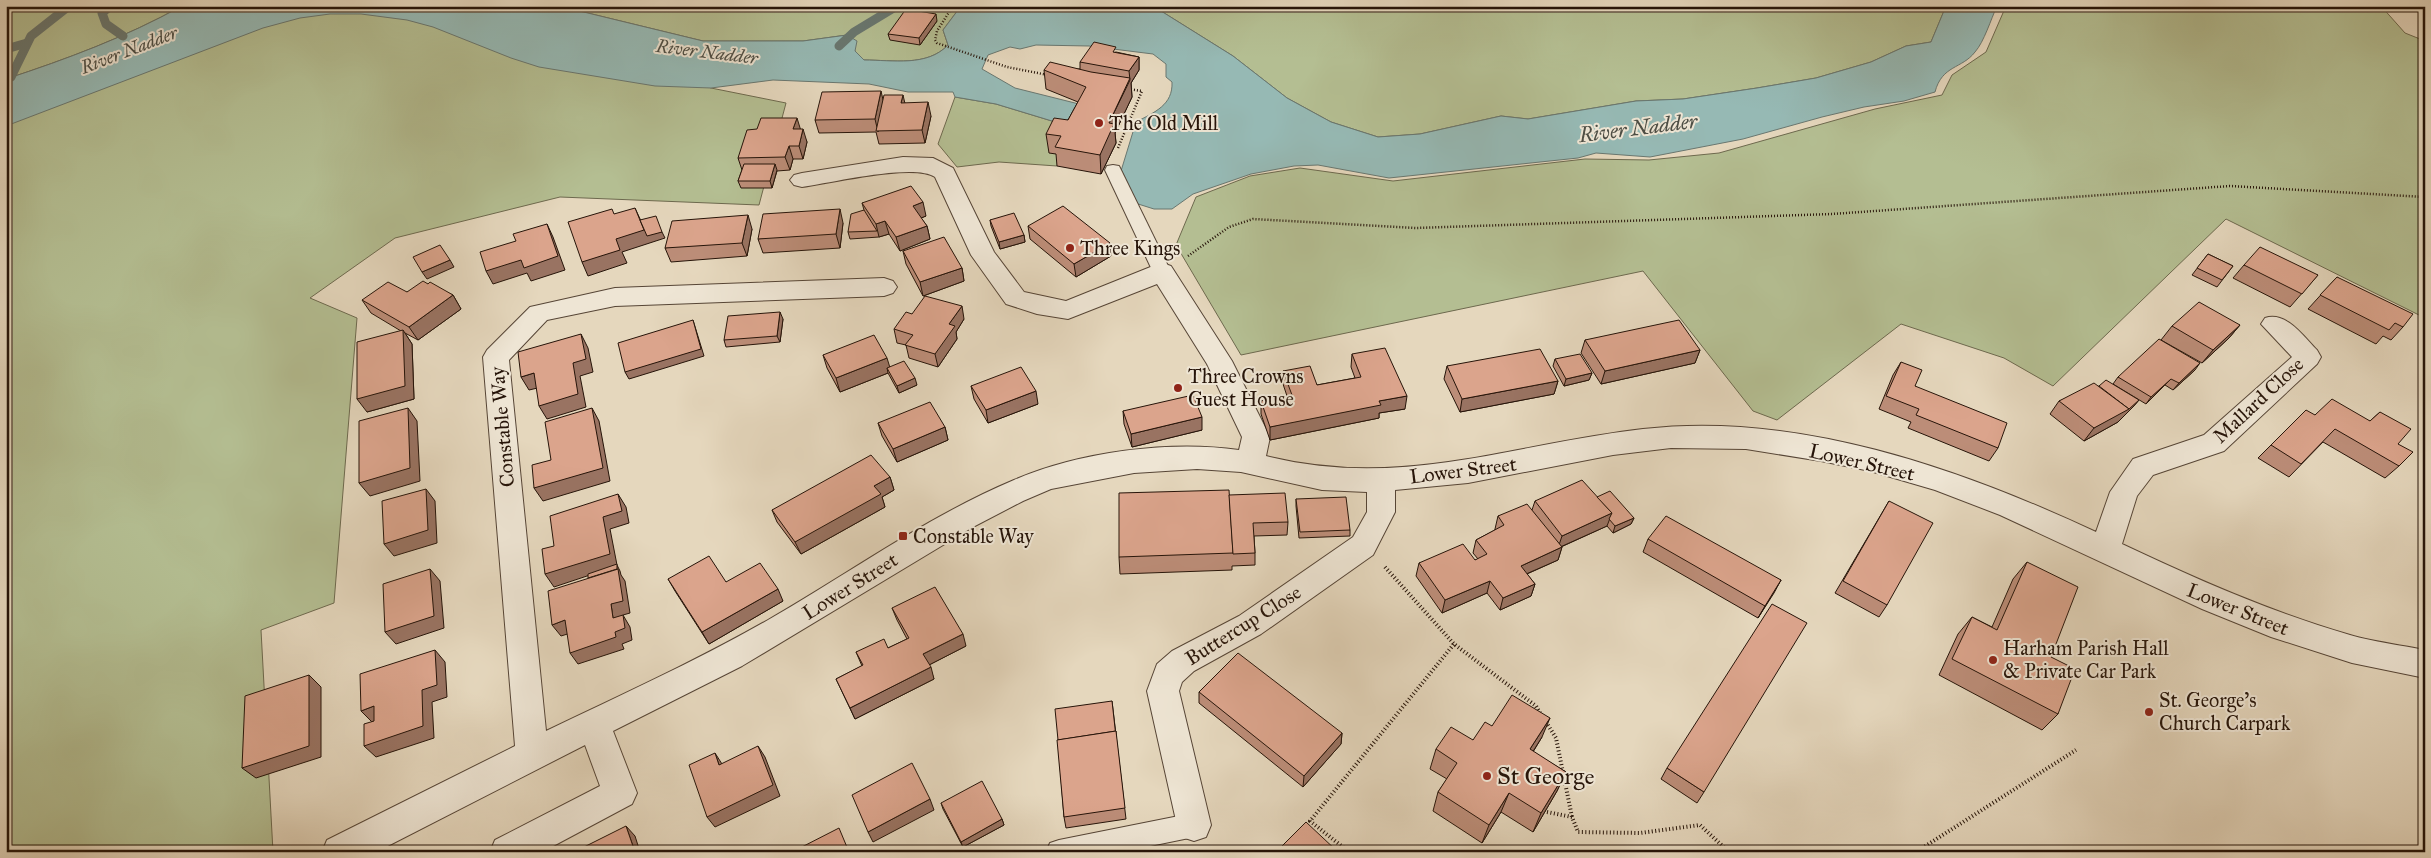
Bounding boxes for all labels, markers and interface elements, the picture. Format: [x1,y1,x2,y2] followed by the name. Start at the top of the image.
[76,21,182,79] water label: River Nadder
[654,35,761,69] water label: River Nadder
[1576,108,1700,148] water label: River Nadder
[1109,111,1219,135] place label: The Old Mill
[1093,117,1105,129] marker: The Old Mill
[1080,236,1180,261] place label: Three Kings
[1064,242,1076,254] marker: Three Kings
[2208,352,2308,448] street label: Mallard Close
[1188,364,1304,411] place label: Three Crowns Guest House
[485,365,519,488] street label: Constable Way
[1172,382,1184,394] marker: Three Crowns Guest House
[1807,438,1917,486] street label: Lower Street
[1408,452,1518,488] street label: Lower Street
[913,524,1034,548] place label: Constable Way
[897,530,909,542] marker: Constable Way
[798,547,902,625] street label: Lower Street
[2184,578,2292,640] street label: Lower Street
[1181,580,1305,670] street label: Buttercup Close
[2003,636,2169,683] place label: Harham Parish Hall & Private Car Park
[1987,654,1999,666] marker: Harham Parish Hall & Private Car Park
[2159,688,2291,735] place label: St. George's Church Carpark
[2143,706,2155,718] marker: St. George's Church Carpark
[1497,761,1594,791] place label: St George
[1481,770,1493,782] marker: St George

